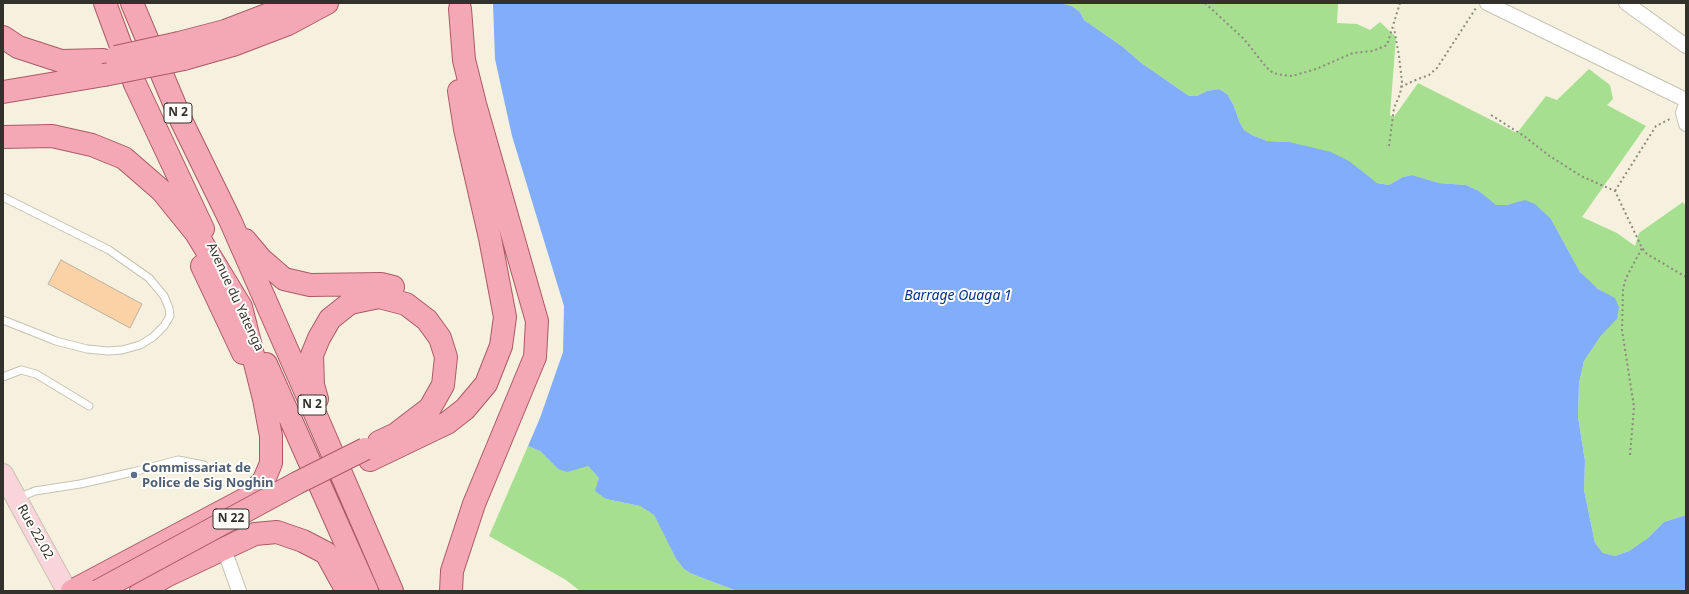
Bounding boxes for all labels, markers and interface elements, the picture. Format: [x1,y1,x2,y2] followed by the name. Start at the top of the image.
[164,103,192,123] road number: N 2
[203,240,267,354] street label: Avenue du Yatenga
[904,288,1012,304] water label: Barrage Ouaga 1
[298,395,326,415] road number: N 2
[142,460,274,491] place label: Commissariat de Police de Sig Noghin
[129,470,139,480] marker: Commissariat de Police de Sig Noghin
[14,502,56,562] street label: Rue 22.02
[213,509,249,529] road number: N 22

